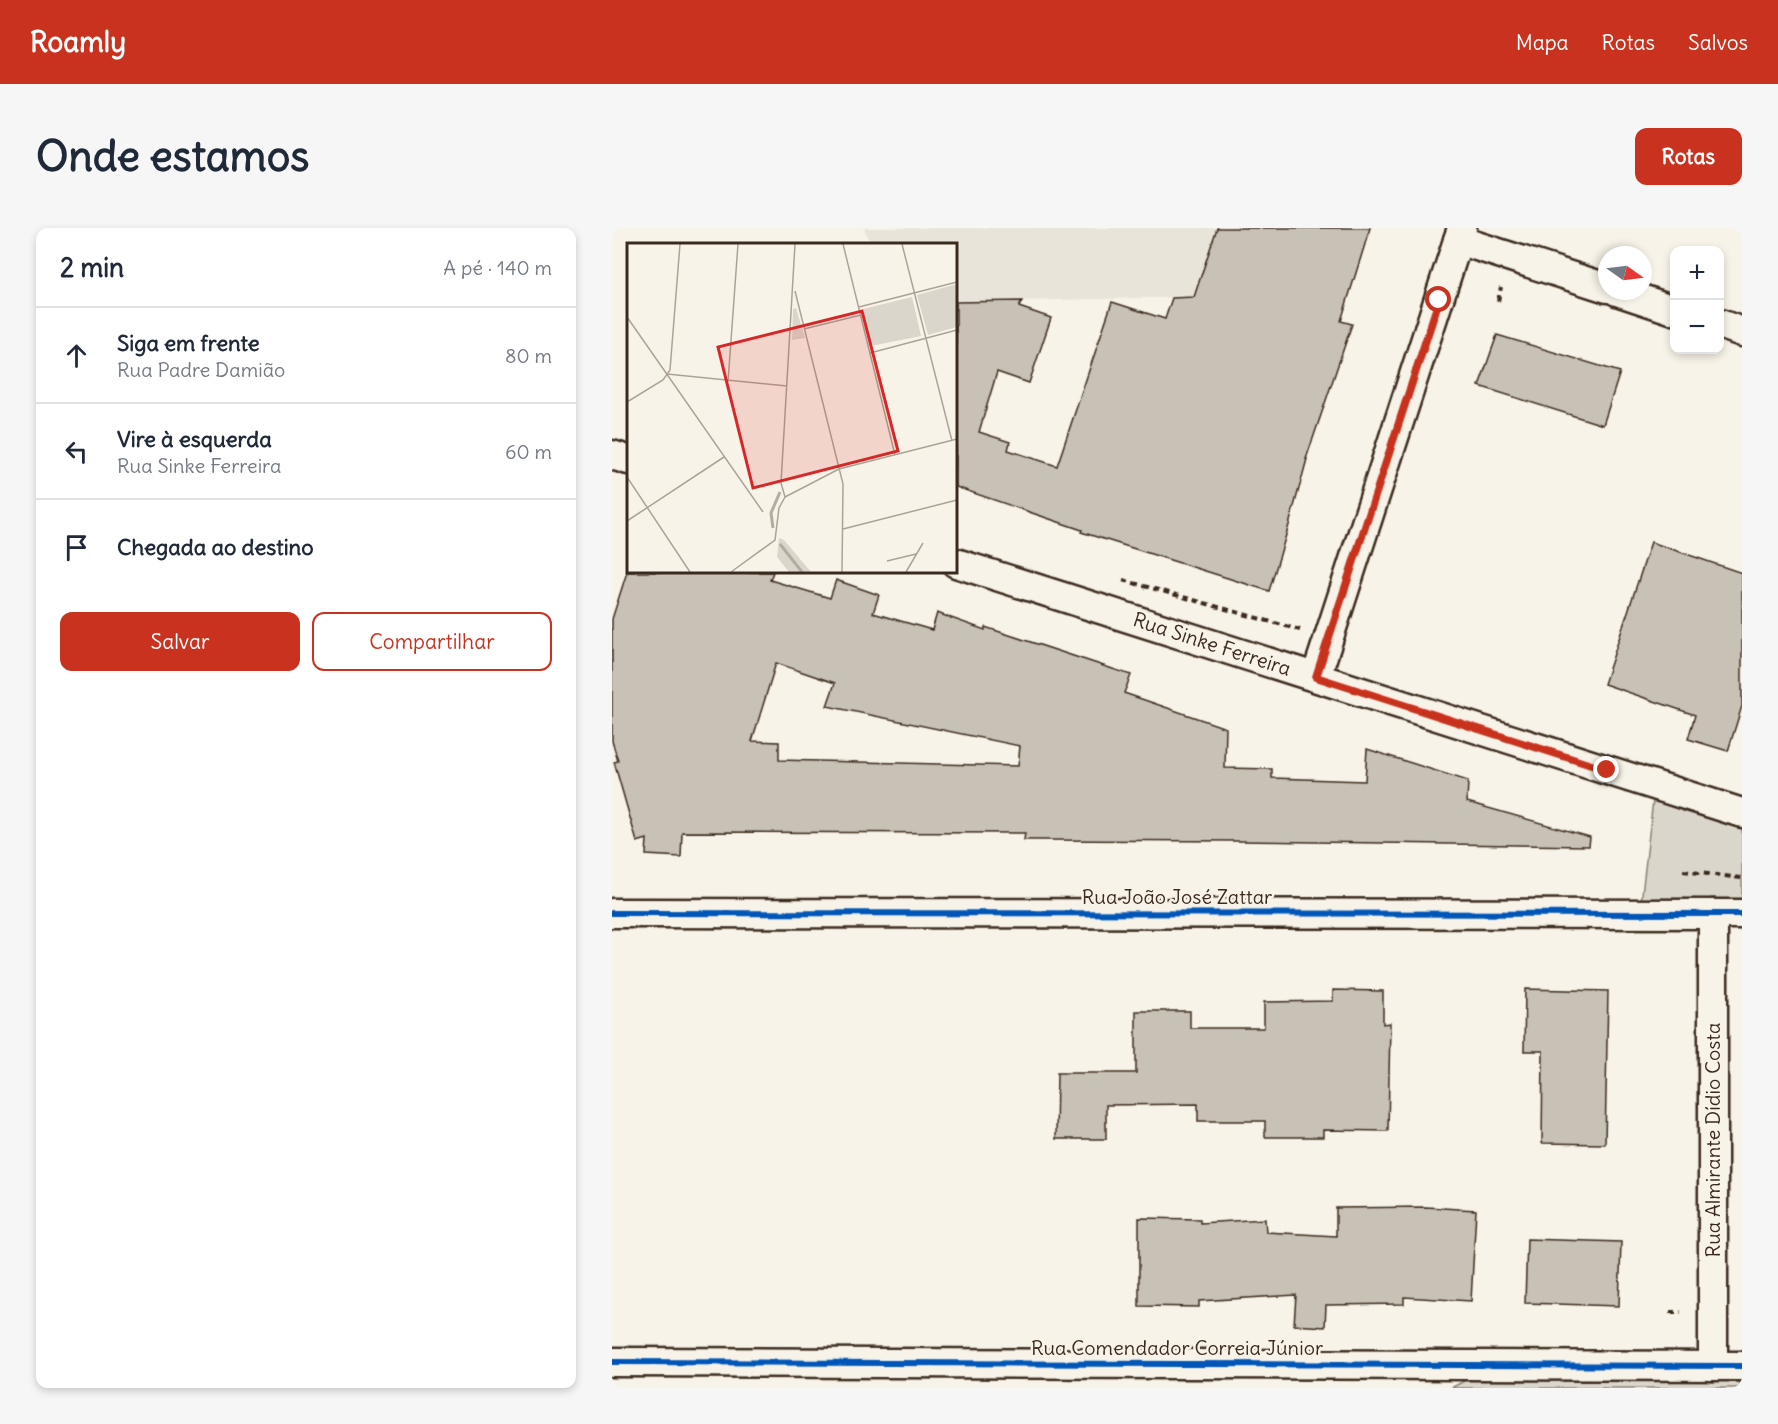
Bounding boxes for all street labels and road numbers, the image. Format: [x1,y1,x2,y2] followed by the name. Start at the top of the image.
[1130,606,1294,681] street label: Rua Sinke Ferreira
[1082,884,1272,909] street label: Rua João José Zattar
[1700,1023,1725,1257] street label: Rua Almirante Dídio Costa
[1031,1335,1323,1360] street label: Rua Comendador Correia Júnior

